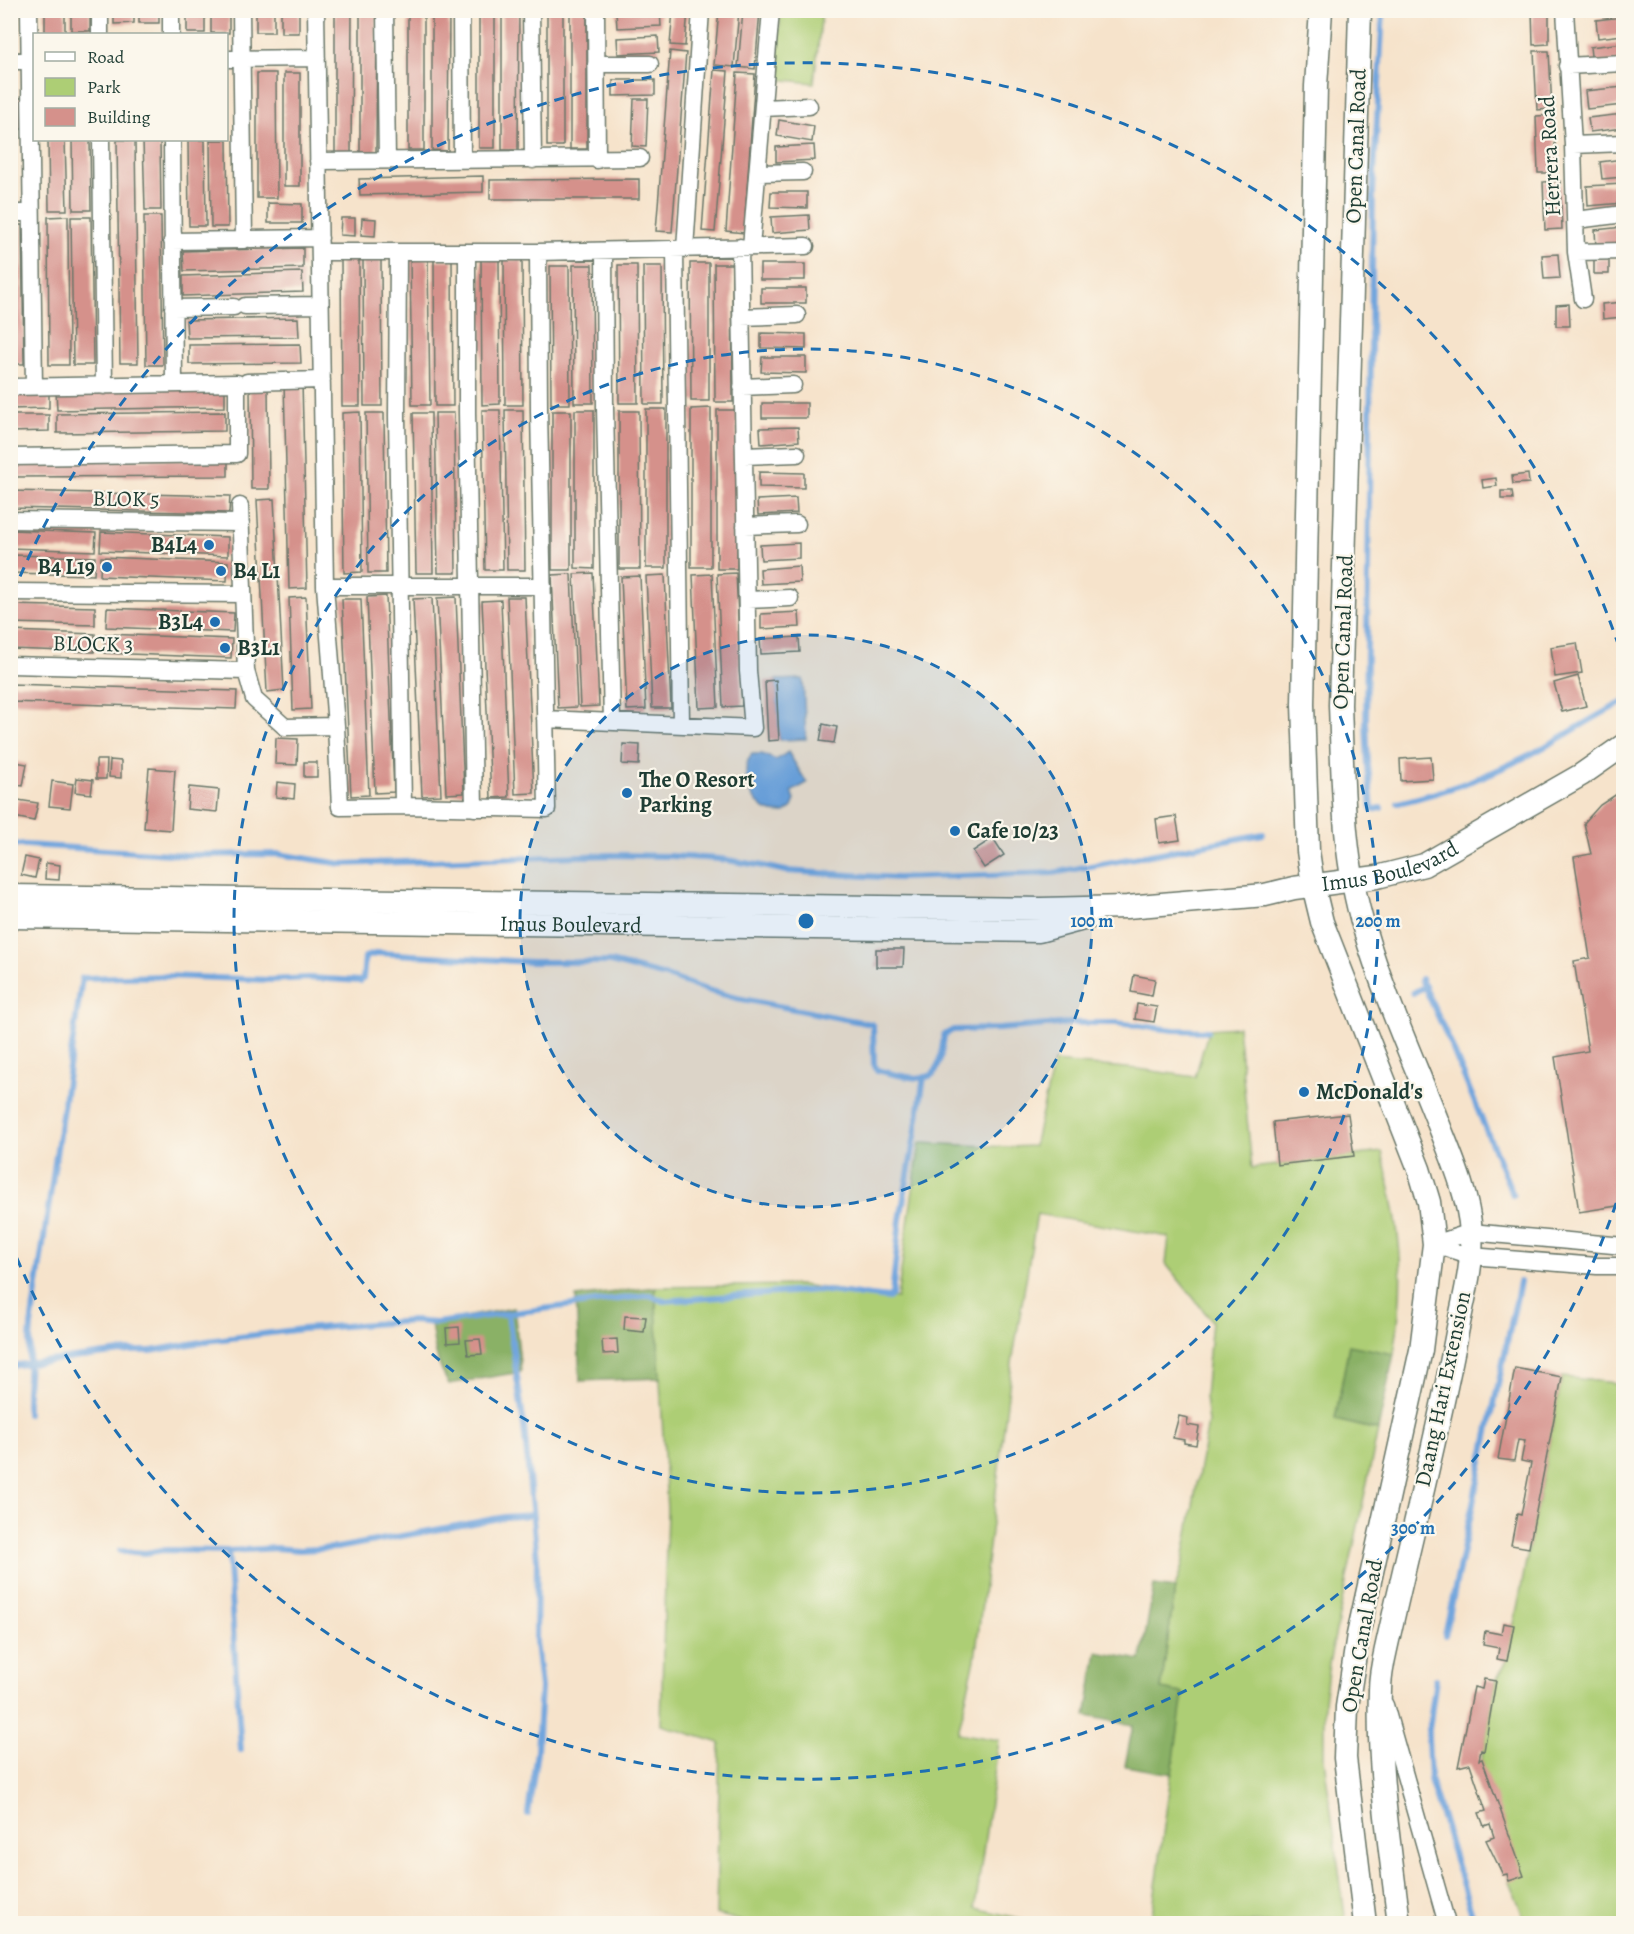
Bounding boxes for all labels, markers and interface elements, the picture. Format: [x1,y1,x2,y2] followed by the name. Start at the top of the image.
[33,33,228,141] legend
[87,45,125,69] text: Road
[1338,68,1374,224] street label: Open Canal Road
[87,75,121,99] text: Park
[1532,95,1568,217] street label: Herrera Road
[87,105,151,129] text: Building
[92,483,160,515] street label: BLOK 5
[151,530,197,560] place label: B4L4
[202,538,216,552] marker: B4L4
[37,552,95,582] place label: B4 L19
[1325,554,1361,710] street label: Open Canal Road
[233,556,281,586] place label: B4 L1
[100,560,114,574] marker: B4 L19
[214,564,228,578] marker: B4 L1
[158,607,203,637] place label: B3L4
[208,615,222,629] marker: B3L4
[52,628,134,660] street label: BLOCK 3
[237,633,280,663] place label: B3L1
[218,641,232,655] marker: B3L1
[639,765,755,820] place label: The O Resort Parking
[620,786,634,800] marker: The O Resort Parking
[967,816,1059,846] place label: Cafe 10/23
[948,824,962,838] marker: Cafe 10/23
[1319,833,1464,899] street label: Imus Boulevard
[500,909,642,941] street label: Imus Boulevard
[1071,909,1113,933] text: 100 m
[1355,909,1401,933] text: 200 m
[796,911,816,931] centre of rings
[1316,1077,1423,1107] place label: McDonald's
[1297,1085,1311,1099] marker: McDonald's
[1408,1288,1478,1490] street label: Daang Hari Extension
[1391,1516,1435,1540] text: 300 m
[1334,1557,1390,1715] street label: Open Canal Road

